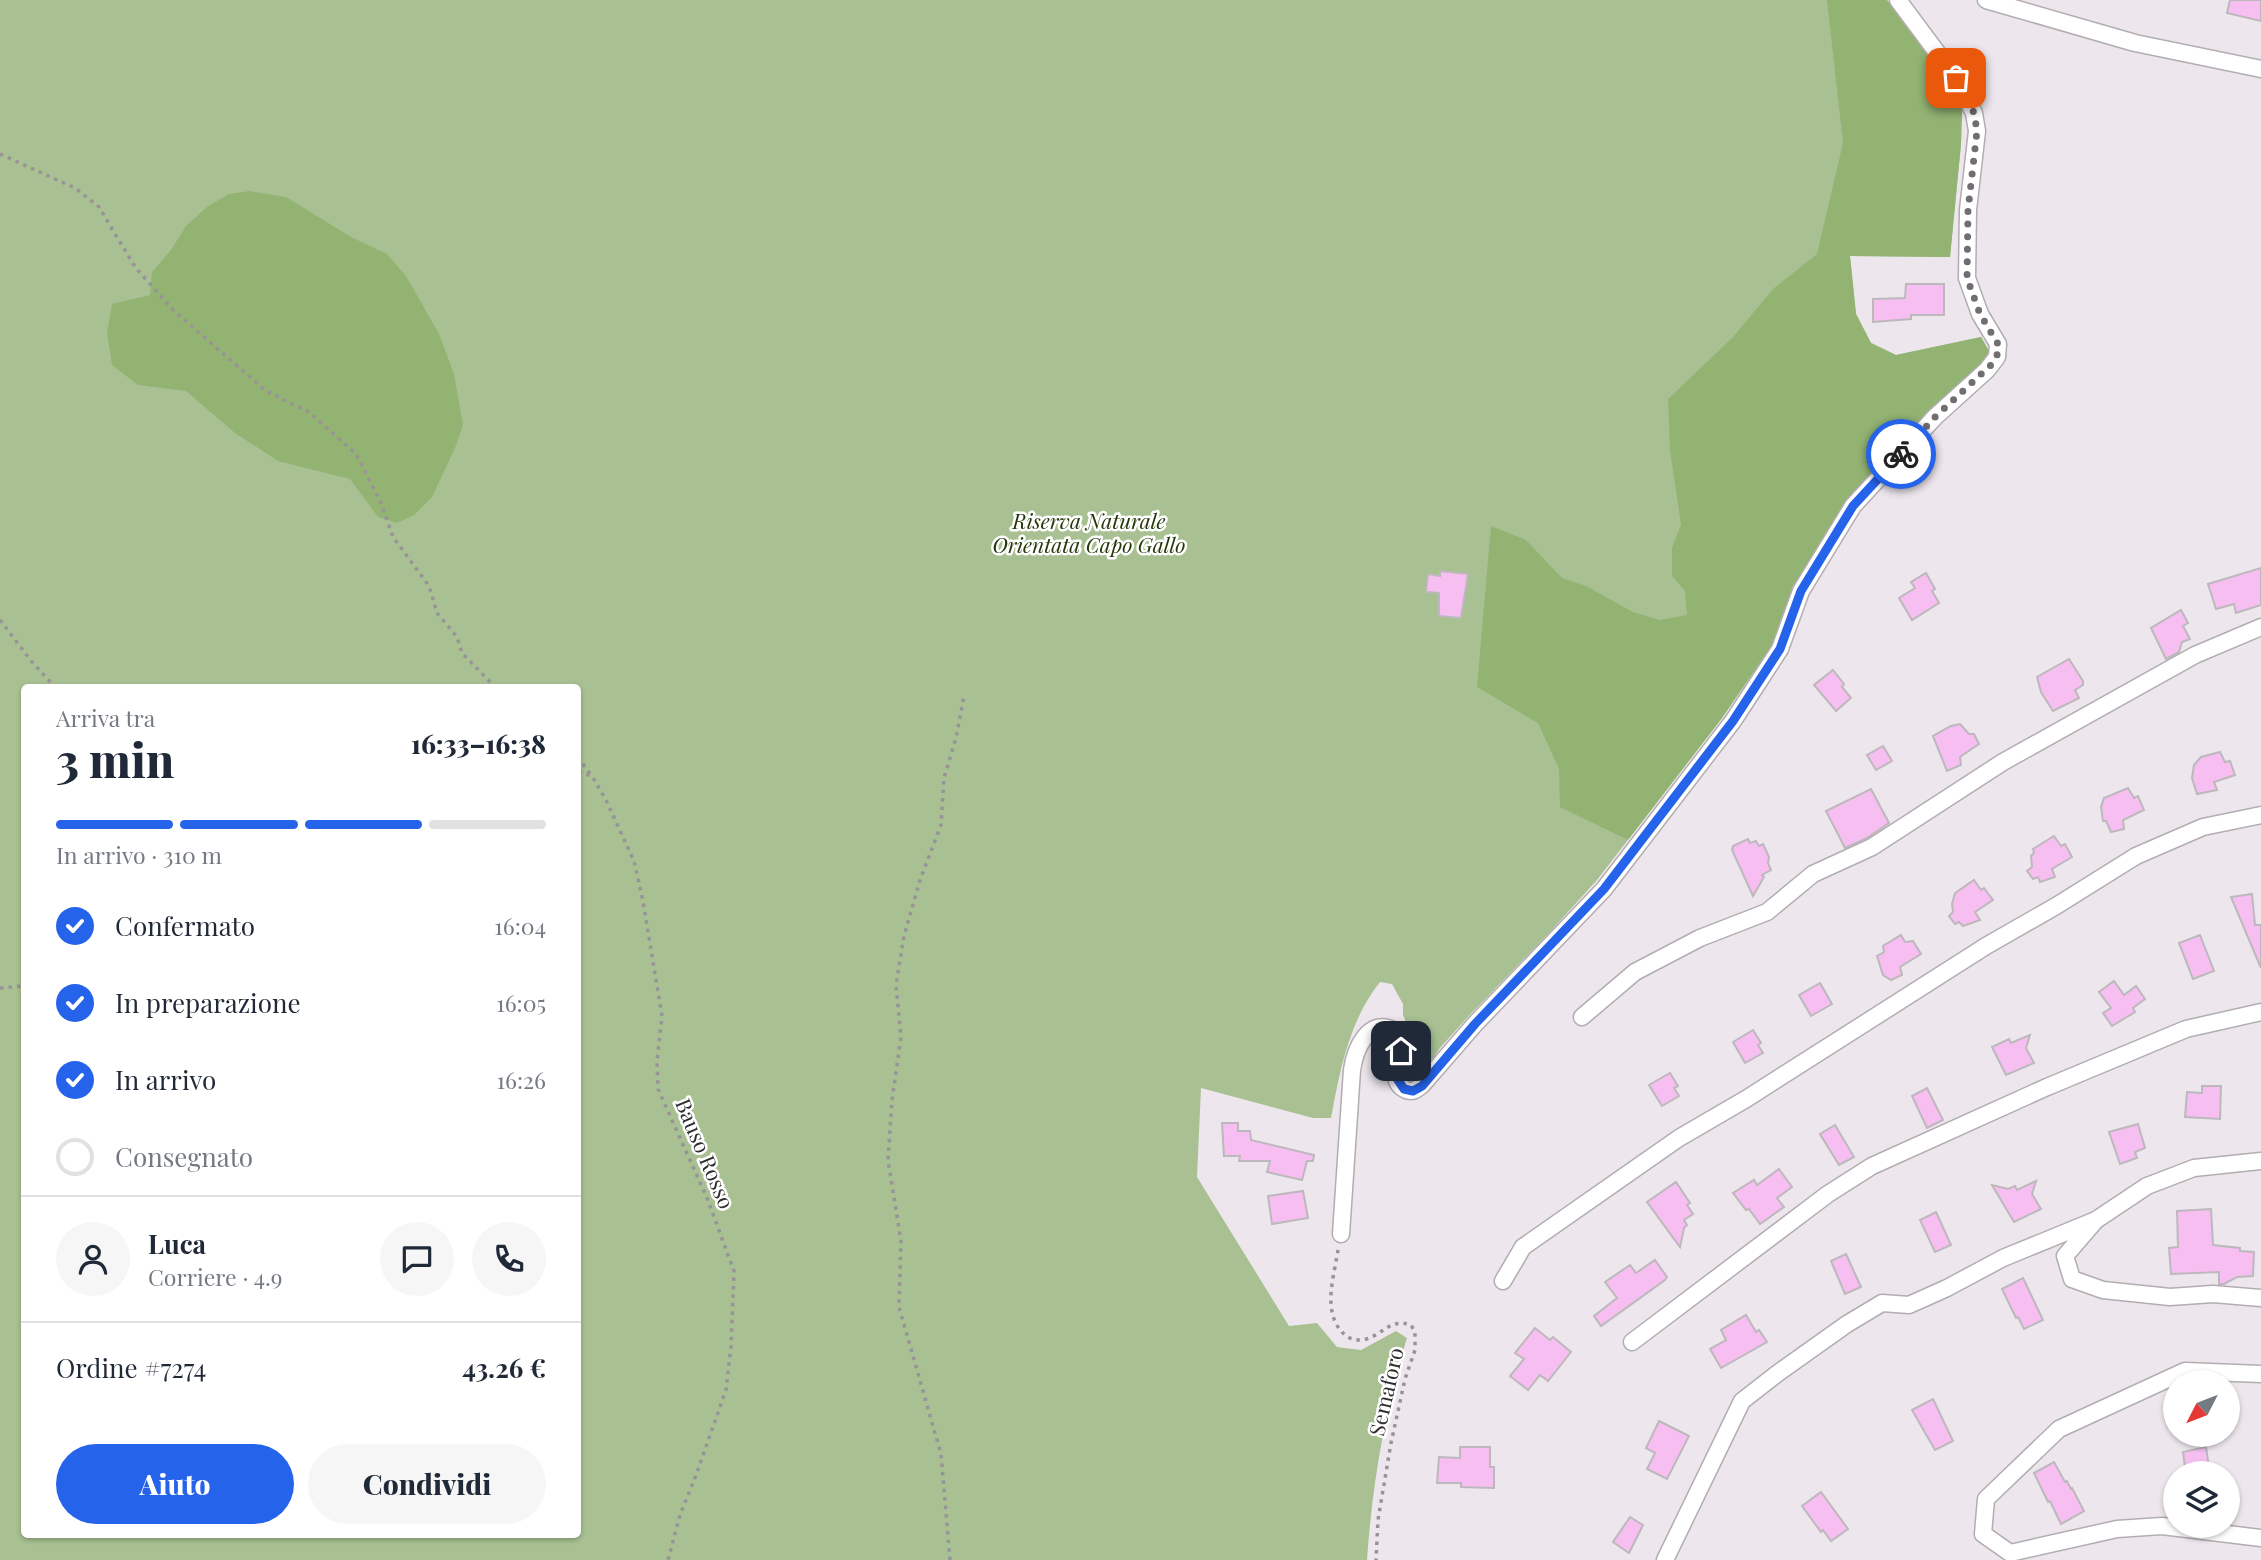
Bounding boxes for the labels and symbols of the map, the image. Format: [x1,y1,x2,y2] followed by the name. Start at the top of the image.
[1926,48,1986,108] pin
[1866,419,1936,489] courier
[992,506,1186,558] park label: Riserva Naturale Orientata Capo Gallo
[1371,1021,1431,1081] pin
[670,1094,742,1213] street label: Bauso Rosso
[1361,1345,1409,1438] street label: Semaforo
[2163,1370,2240,1447] north arrow

